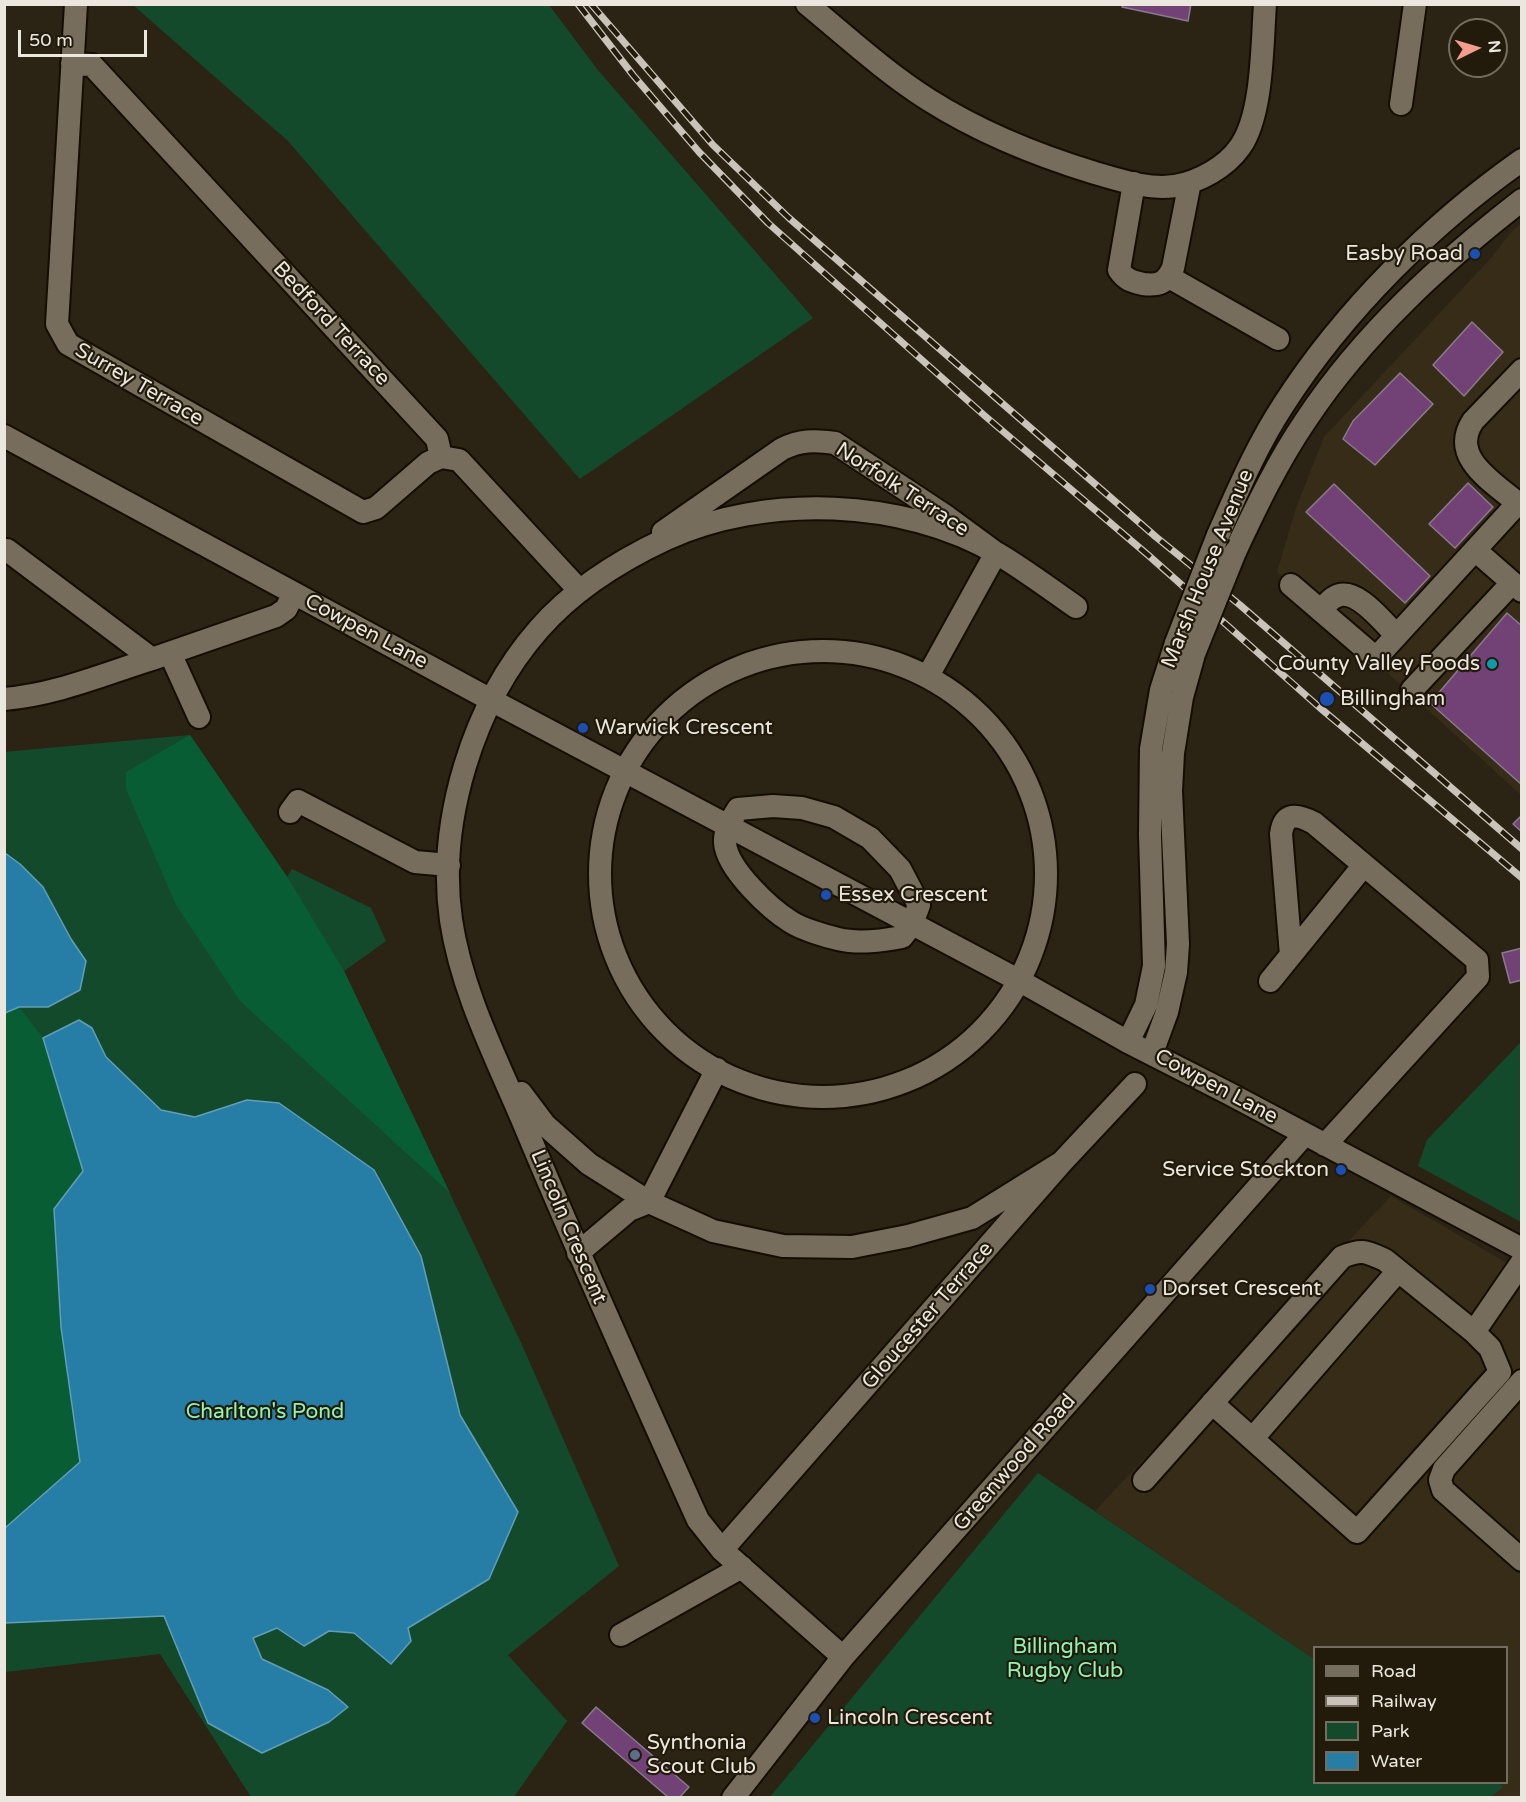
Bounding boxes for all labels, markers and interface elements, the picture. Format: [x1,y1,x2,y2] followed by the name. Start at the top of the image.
[21,18,150,56] scale bar
[1448,18,1508,78] north arrow
[29,29,73,51] text: 50 m
[1483,39,1504,54] text: N
[1345,241,1463,267] place label: Easby Road
[1468,247,1482,261] marker: Easby Road
[267,257,395,391] street label: Bedford Terrace
[70,338,208,432] street label: Surrey Terrace
[831,438,973,542] street label: Norfolk Terrace
[1157,466,1259,672] street label: Marsh House Avenue
[300,589,432,675] street label: Cowpen Lane
[1278,651,1480,677] place label: County Valley Foods
[1485,657,1499,671] marker: County Valley Foods
[1340,686,1445,712] place label: Billingham
[1318,690,1336,708] marker: Billingham
[595,715,773,741] place label: Warwick Crescent
[576,721,590,735] marker: Warwick Crescent
[838,882,988,908] place label: Essex Crescent
[819,888,833,902] marker: Essex Crescent
[1150,1044,1282,1130] street label: Cowpen Lane
[524,1146,612,1308] street label: Lincoln Crescent
[1162,1157,1329,1183] place label: Service Stockton
[1334,1163,1348,1177] marker: Service Stockton
[857,1237,999,1395] street label: Gloucester Terrace
[1162,1276,1321,1302] place label: Dorset Crescent
[1143,1282,1157,1296] marker: Dorset Crescent
[949,1389,1081,1537] street label: Greenwood Road
[186,1399,344,1425] park label: Charlton's Pond
[1007,1634,1123,1684] park label: Billingham Rugby Club
[1313,1646,1508,1784] legend
[1371,1660,1416,1682] text: Road
[1371,1690,1437,1712] text: Railway
[827,1705,992,1731] place label: Lincoln Crescent
[808,1711,822,1725] marker: Lincoln Crescent
[1371,1720,1409,1742] text: Park
[647,1730,756,1780] place label: Synthonia Scout Club
[628,1748,642,1762] marker: Synthonia Scout Club
[1371,1750,1422,1772] text: Water

